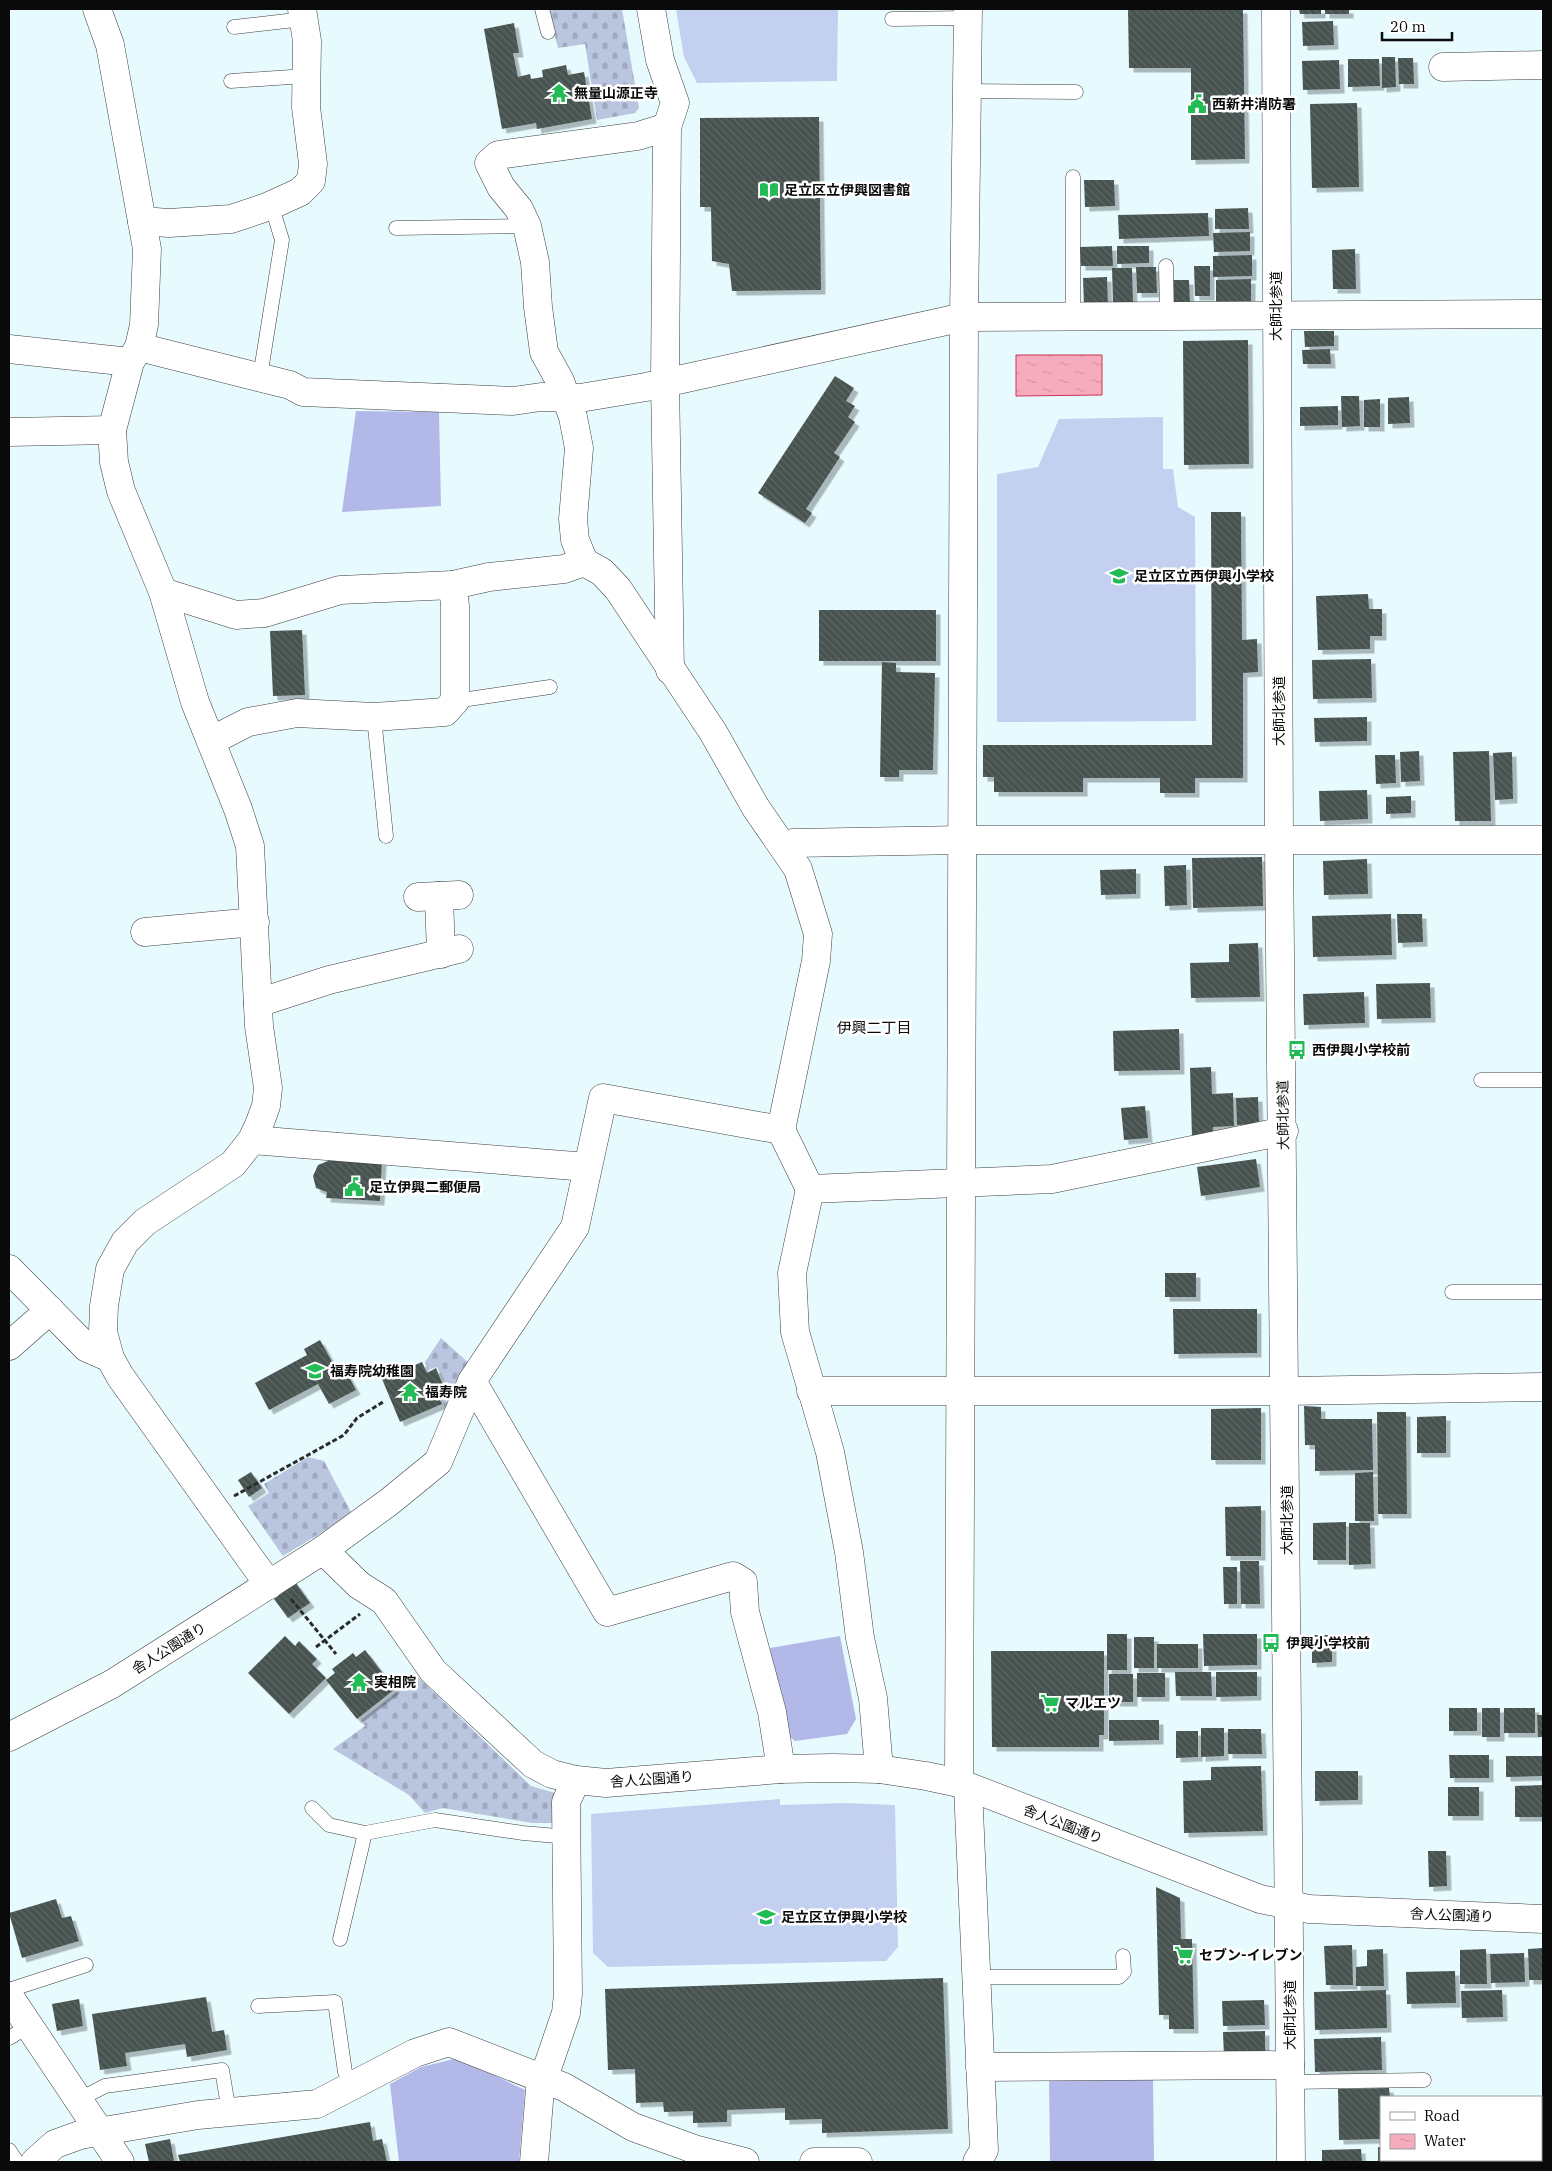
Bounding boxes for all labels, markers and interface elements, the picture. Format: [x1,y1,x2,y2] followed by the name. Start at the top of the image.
[1382,10,1452,42] scale bar
[1390,17,1426,36] text: 20 m
[548,82,570,104] temple icon: 無量山源正寺
[574,84,658,102] place label: 無量山源正寺
[1186,93,1208,115] public building icon: 西新井消防署
[1212,95,1296,113] place label: 西新井消防署
[758,179,780,201] library icon: 足立区立伊興図書館
[784,181,910,199] place label: 足立区立伊興図書館
[1267,271,1285,341] street label: 大師北参道
[1108,565,1130,587] school or university icon: 足立区立西伊興小学校
[1134,567,1274,585] place label: 足立区立西伊興小学校
[1270,676,1288,746] street label: 大師北参道
[836,1018,912,1037] district label: 伊興二丁目
[1286,1039,1308,1061] bus stop icon: 西伊興小学校前
[1312,1041,1410,1059] place label: 西伊興小学校前
[1273,1080,1293,1150] street label: 大師北参道
[343,1176,365,1198] public building icon: 足立伊興二郵便局
[369,1178,481,1196] place label: 足立伊興二郵便局
[304,1360,326,1382] school or university icon: 福寿院幼稚園
[330,1362,414,1380] place label: 福寿院幼稚園
[399,1381,421,1403] temple icon: 福寿院
[425,1383,467,1401] place label: 福寿院
[1278,1485,1296,1555] street label: 大師北参道
[129,1618,209,1678] street label: 舎人公園通り
[1260,1632,1282,1654] bus stop icon: 伊興小学校前
[1286,1634,1370,1652] place label: 伊興小学校前
[348,1671,370,1693] temple icon: 実相院
[374,1673,416,1691] place label: 実相院
[1039,1692,1061,1714] supermarket icon: マルエツ
[1065,1694,1121,1712] place label: マルエツ
[609,1767,695,1791] street label: 舎人公園通り
[1021,1801,1105,1847] street label: 舎人公園通り
[1410,1905,1494,1925] street label: 舎人公園通り
[755,1906,777,1928] school or university icon: 足立区立伊興小学校
[781,1908,907,1926] place label: 足立区立伊興小学校
[1173,1944,1195,1966] supermarket icon: セブン-イレブン
[1199,1946,1303,1964] place label: セブン-イレブン
[1281,1980,1299,2050] street label: 大師北参道
[1380,2096,1542,2161] legend
[1424,2106,1460,2125] text: Road
[1424,2131,1466,2150] text: Water

